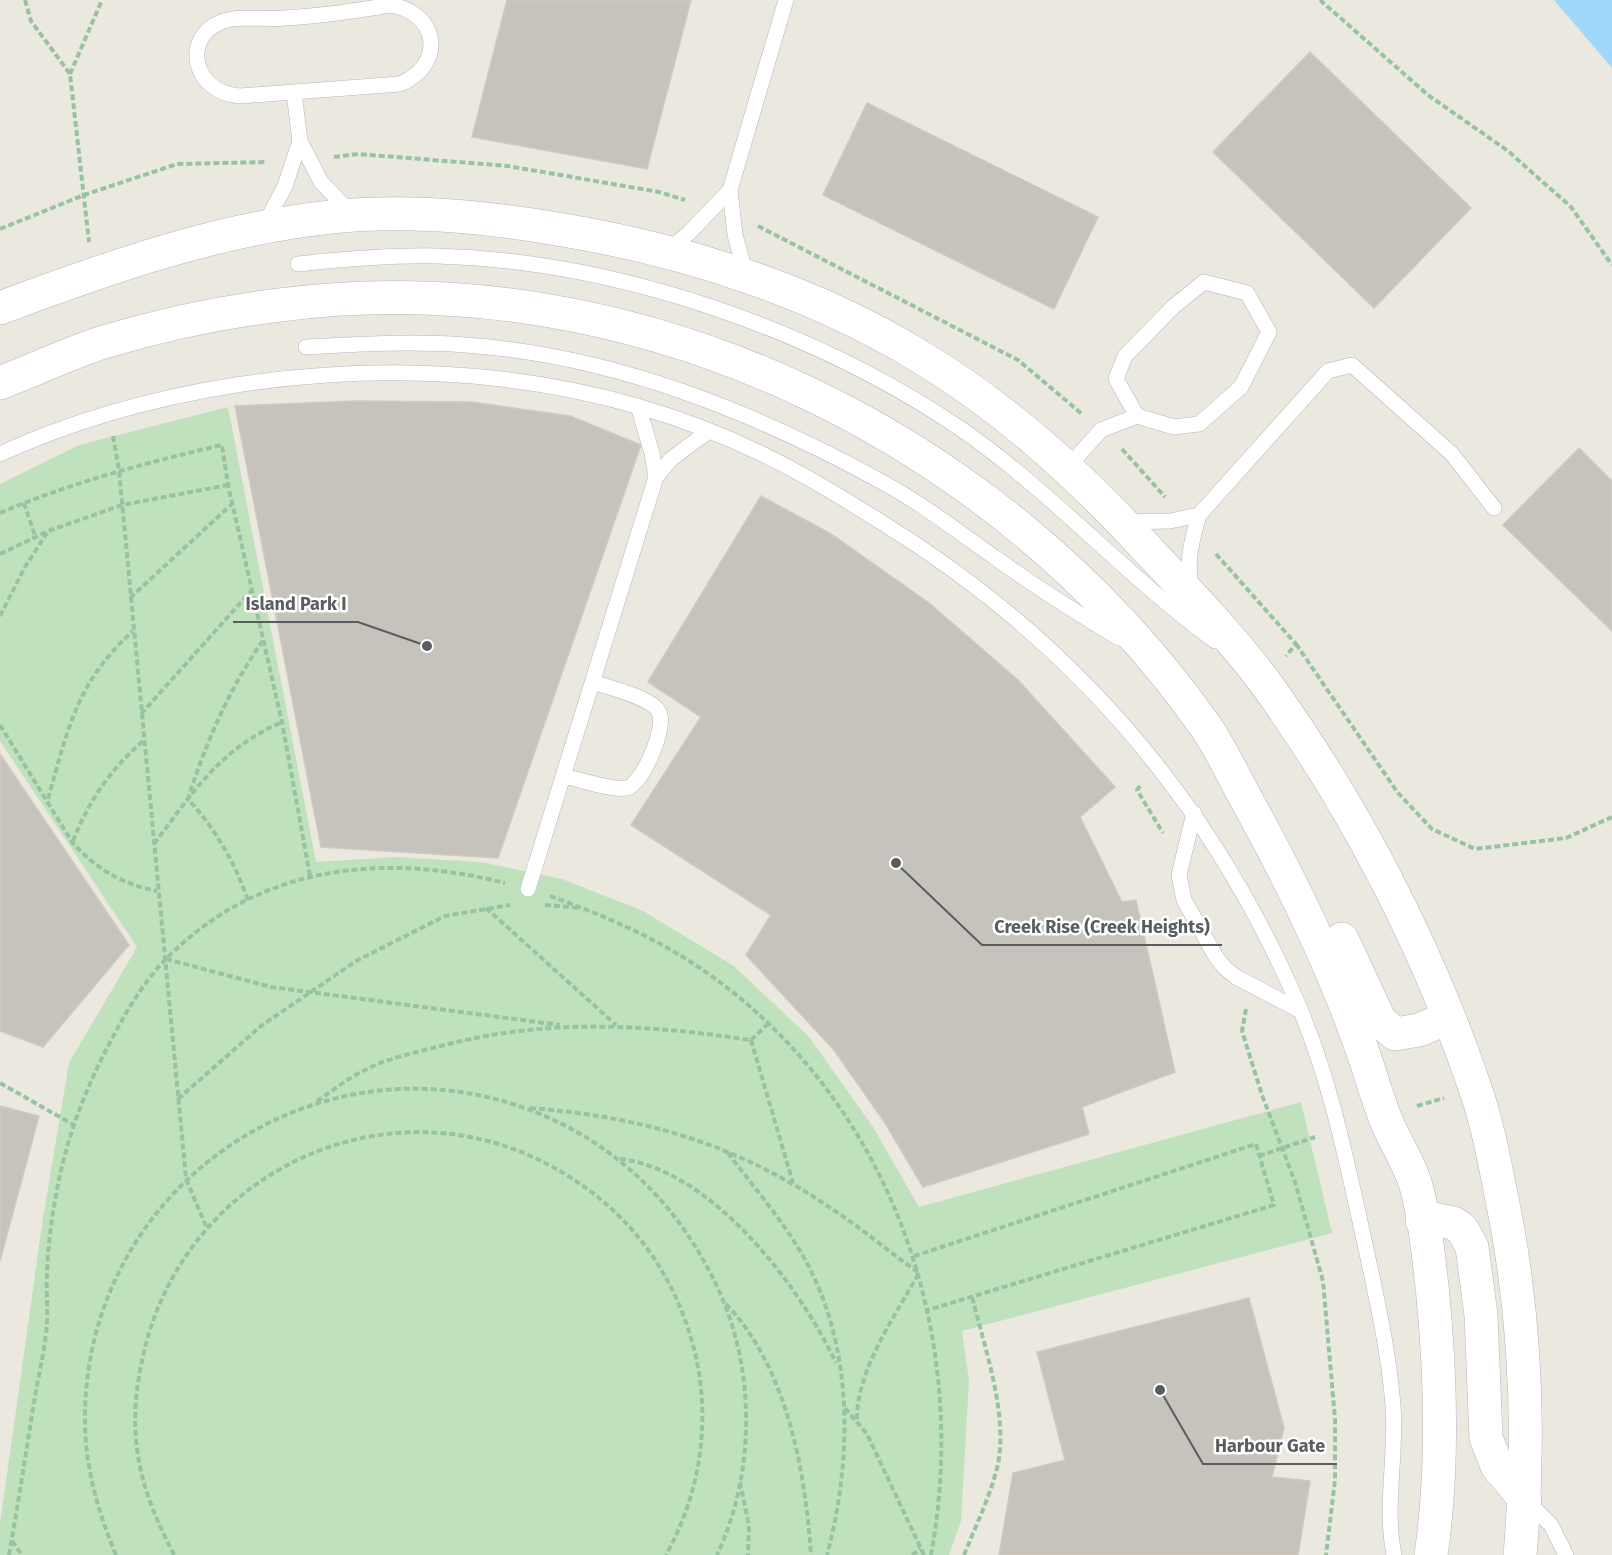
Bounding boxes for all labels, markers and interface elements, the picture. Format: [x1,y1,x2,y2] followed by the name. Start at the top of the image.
[233,586,358,622] callout: Island Park I
[246,593,346,615] text: Island Park I
[982,909,1222,945] callout: Creek Rise (Creek Heights)
[994,916,1210,938] text: Creek Rise (Creek Heights)
[1203,1428,1337,1464] callout: Harbour Gate
[1215,1435,1325,1457] text: Harbour Gate

